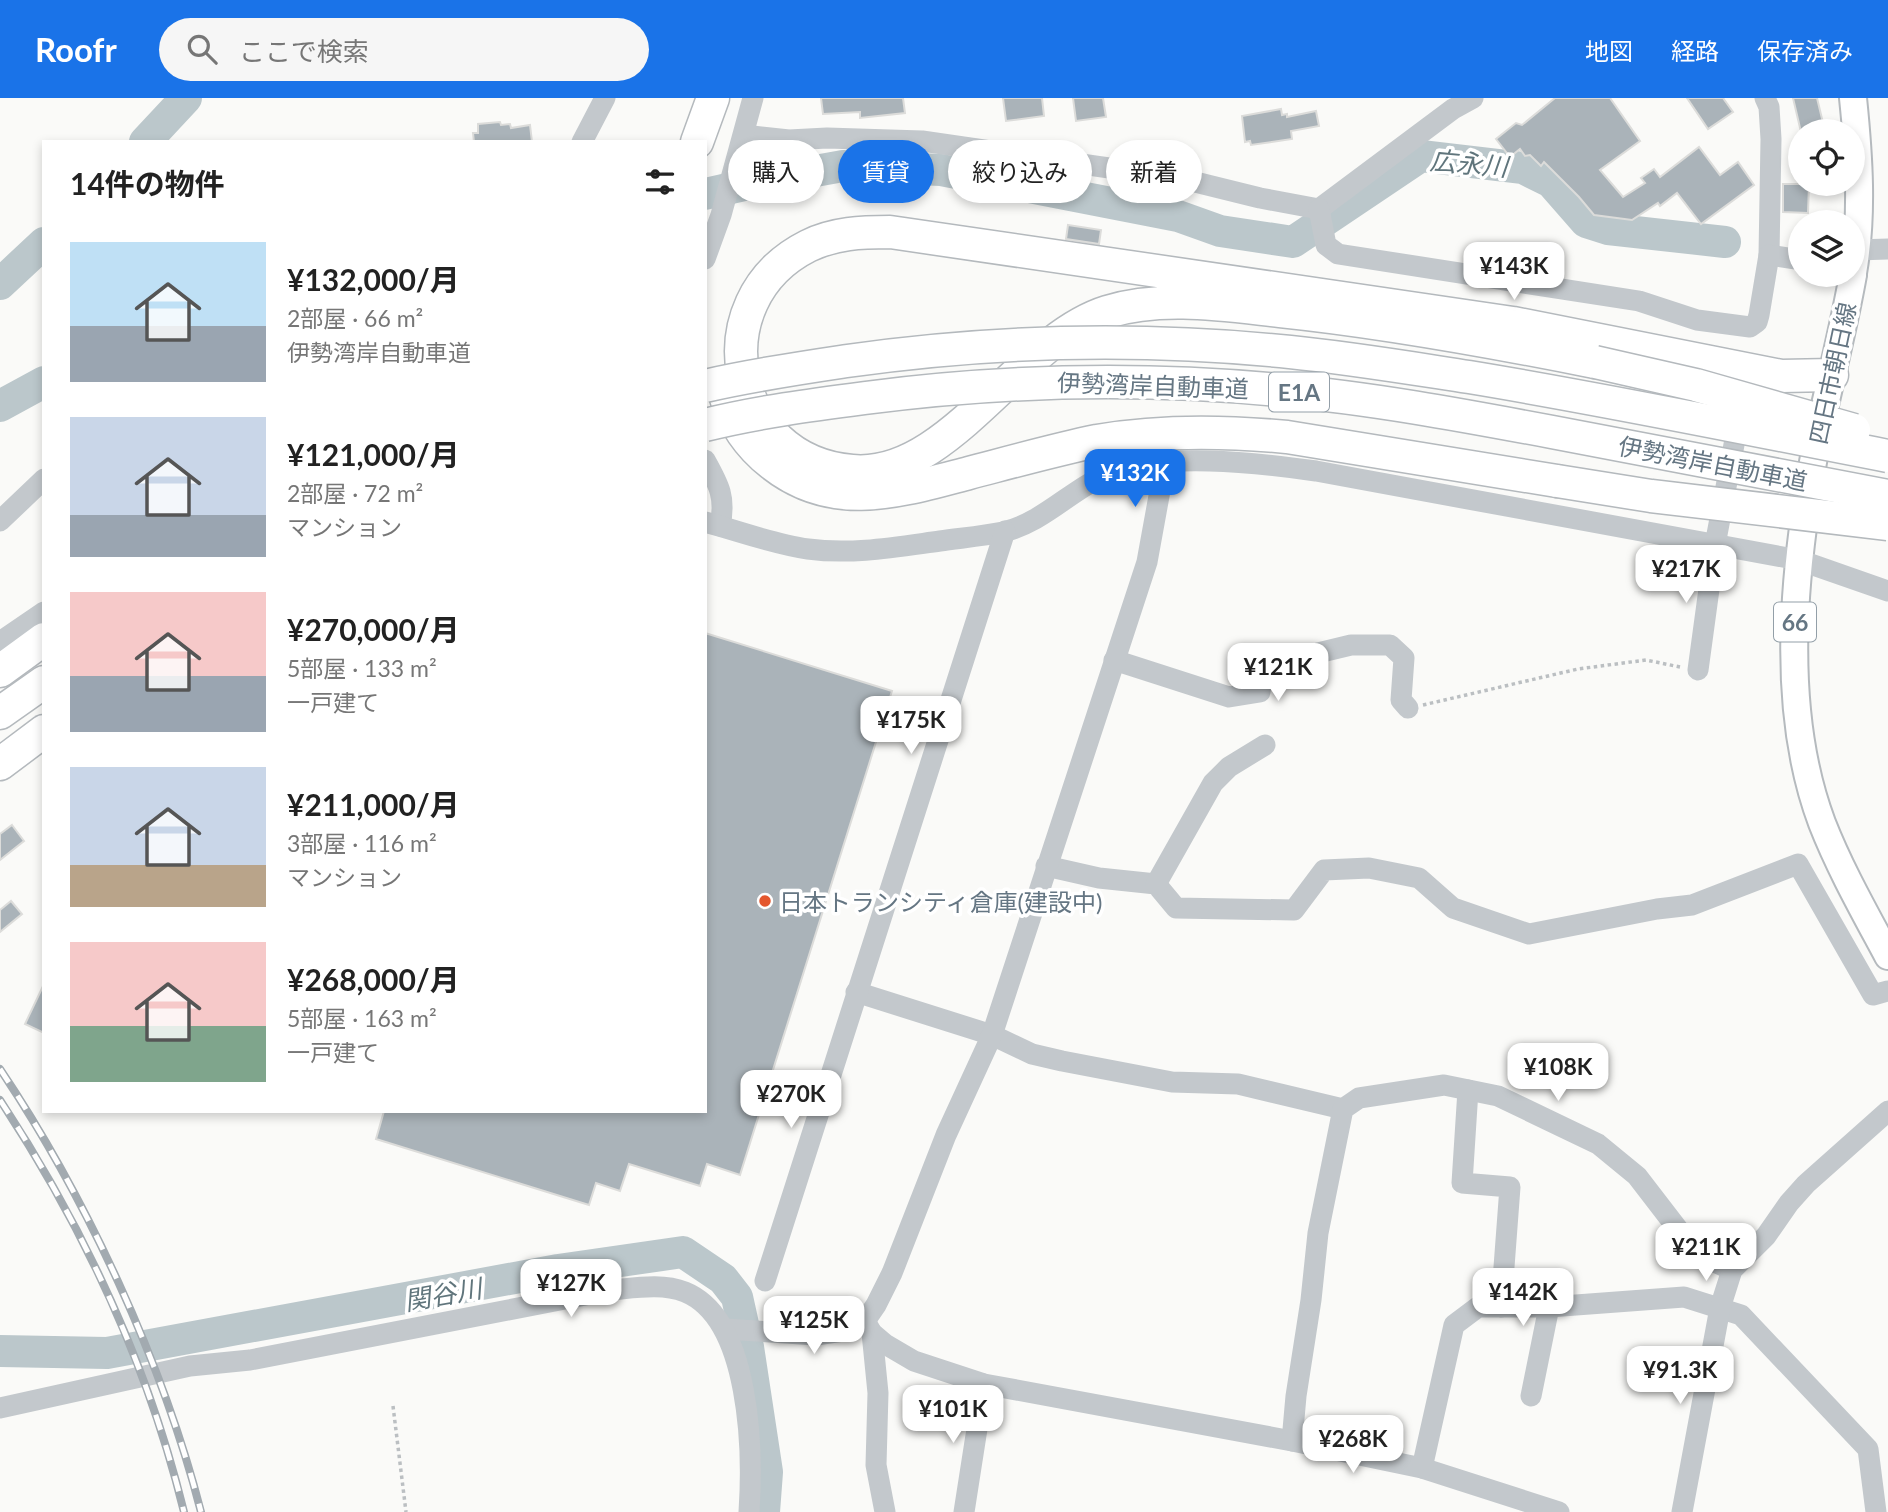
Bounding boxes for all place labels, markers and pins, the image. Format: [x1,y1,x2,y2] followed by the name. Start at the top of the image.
[1465,242,1563,302] pin: ¥143K
[1086,450,1184,509] pin: ¥132K
[1637,546,1735,605] pin: ¥217K
[1229,644,1327,703] pin: ¥121K
[862,696,960,756] pin: ¥175K
[779,887,1102,916] place label: 日本トランシティ倉庫(建設中)
[757,893,773,909] marker: 日本トランシティ倉庫(建設中)
[1509,1044,1607,1103] pin: ¥108K
[742,1070,840,1130] pin: ¥270K
[1657,1224,1755,1283] pin: ¥211K
[522,1260,620,1319] pin: ¥127K
[1474,1268,1572,1328] pin: ¥142K
[765,1296,863,1356] pin: ¥125K
[1623,1346,1737,1406] pin: ¥91.3K
[904,1386,1002,1445] pin: ¥101K
[1304,1416,1402,1475] pin: ¥268K

